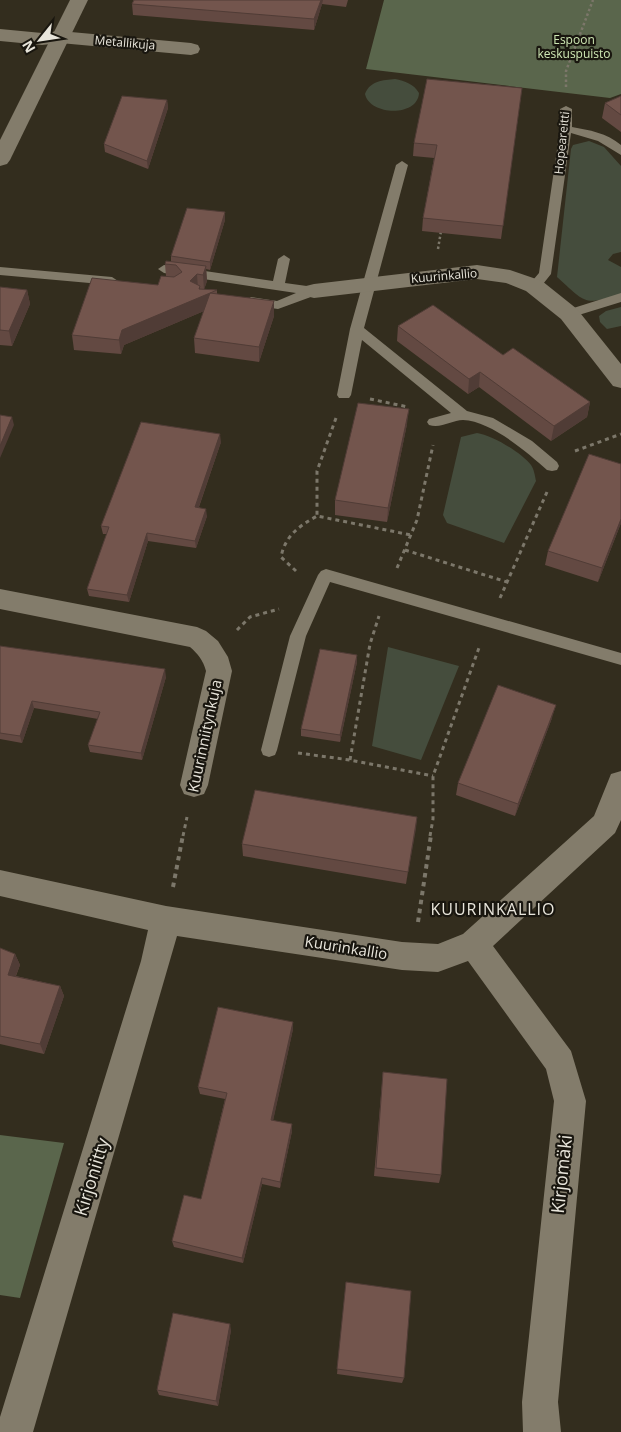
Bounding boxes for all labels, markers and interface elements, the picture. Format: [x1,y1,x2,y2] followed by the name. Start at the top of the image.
[15,15,65,65] north arrow
[94,31,156,54] street label: Metallikuja
[537,31,611,62] park label: Espoon keskuspuisto
[17,37,39,56] text: N
[550,111,573,175] street label: Hopeareitti
[410,264,478,287] street label: Kuurinkallio
[182,678,226,794] street label: Kuurinniitynkuja
[430,898,556,920] district label: KUURINKALLIO
[303,931,389,963] street label: Kuurinkallio
[545,1133,577,1214] street label: Kirjomäki
[68,1134,115,1219] street label: Kirjoniitty

